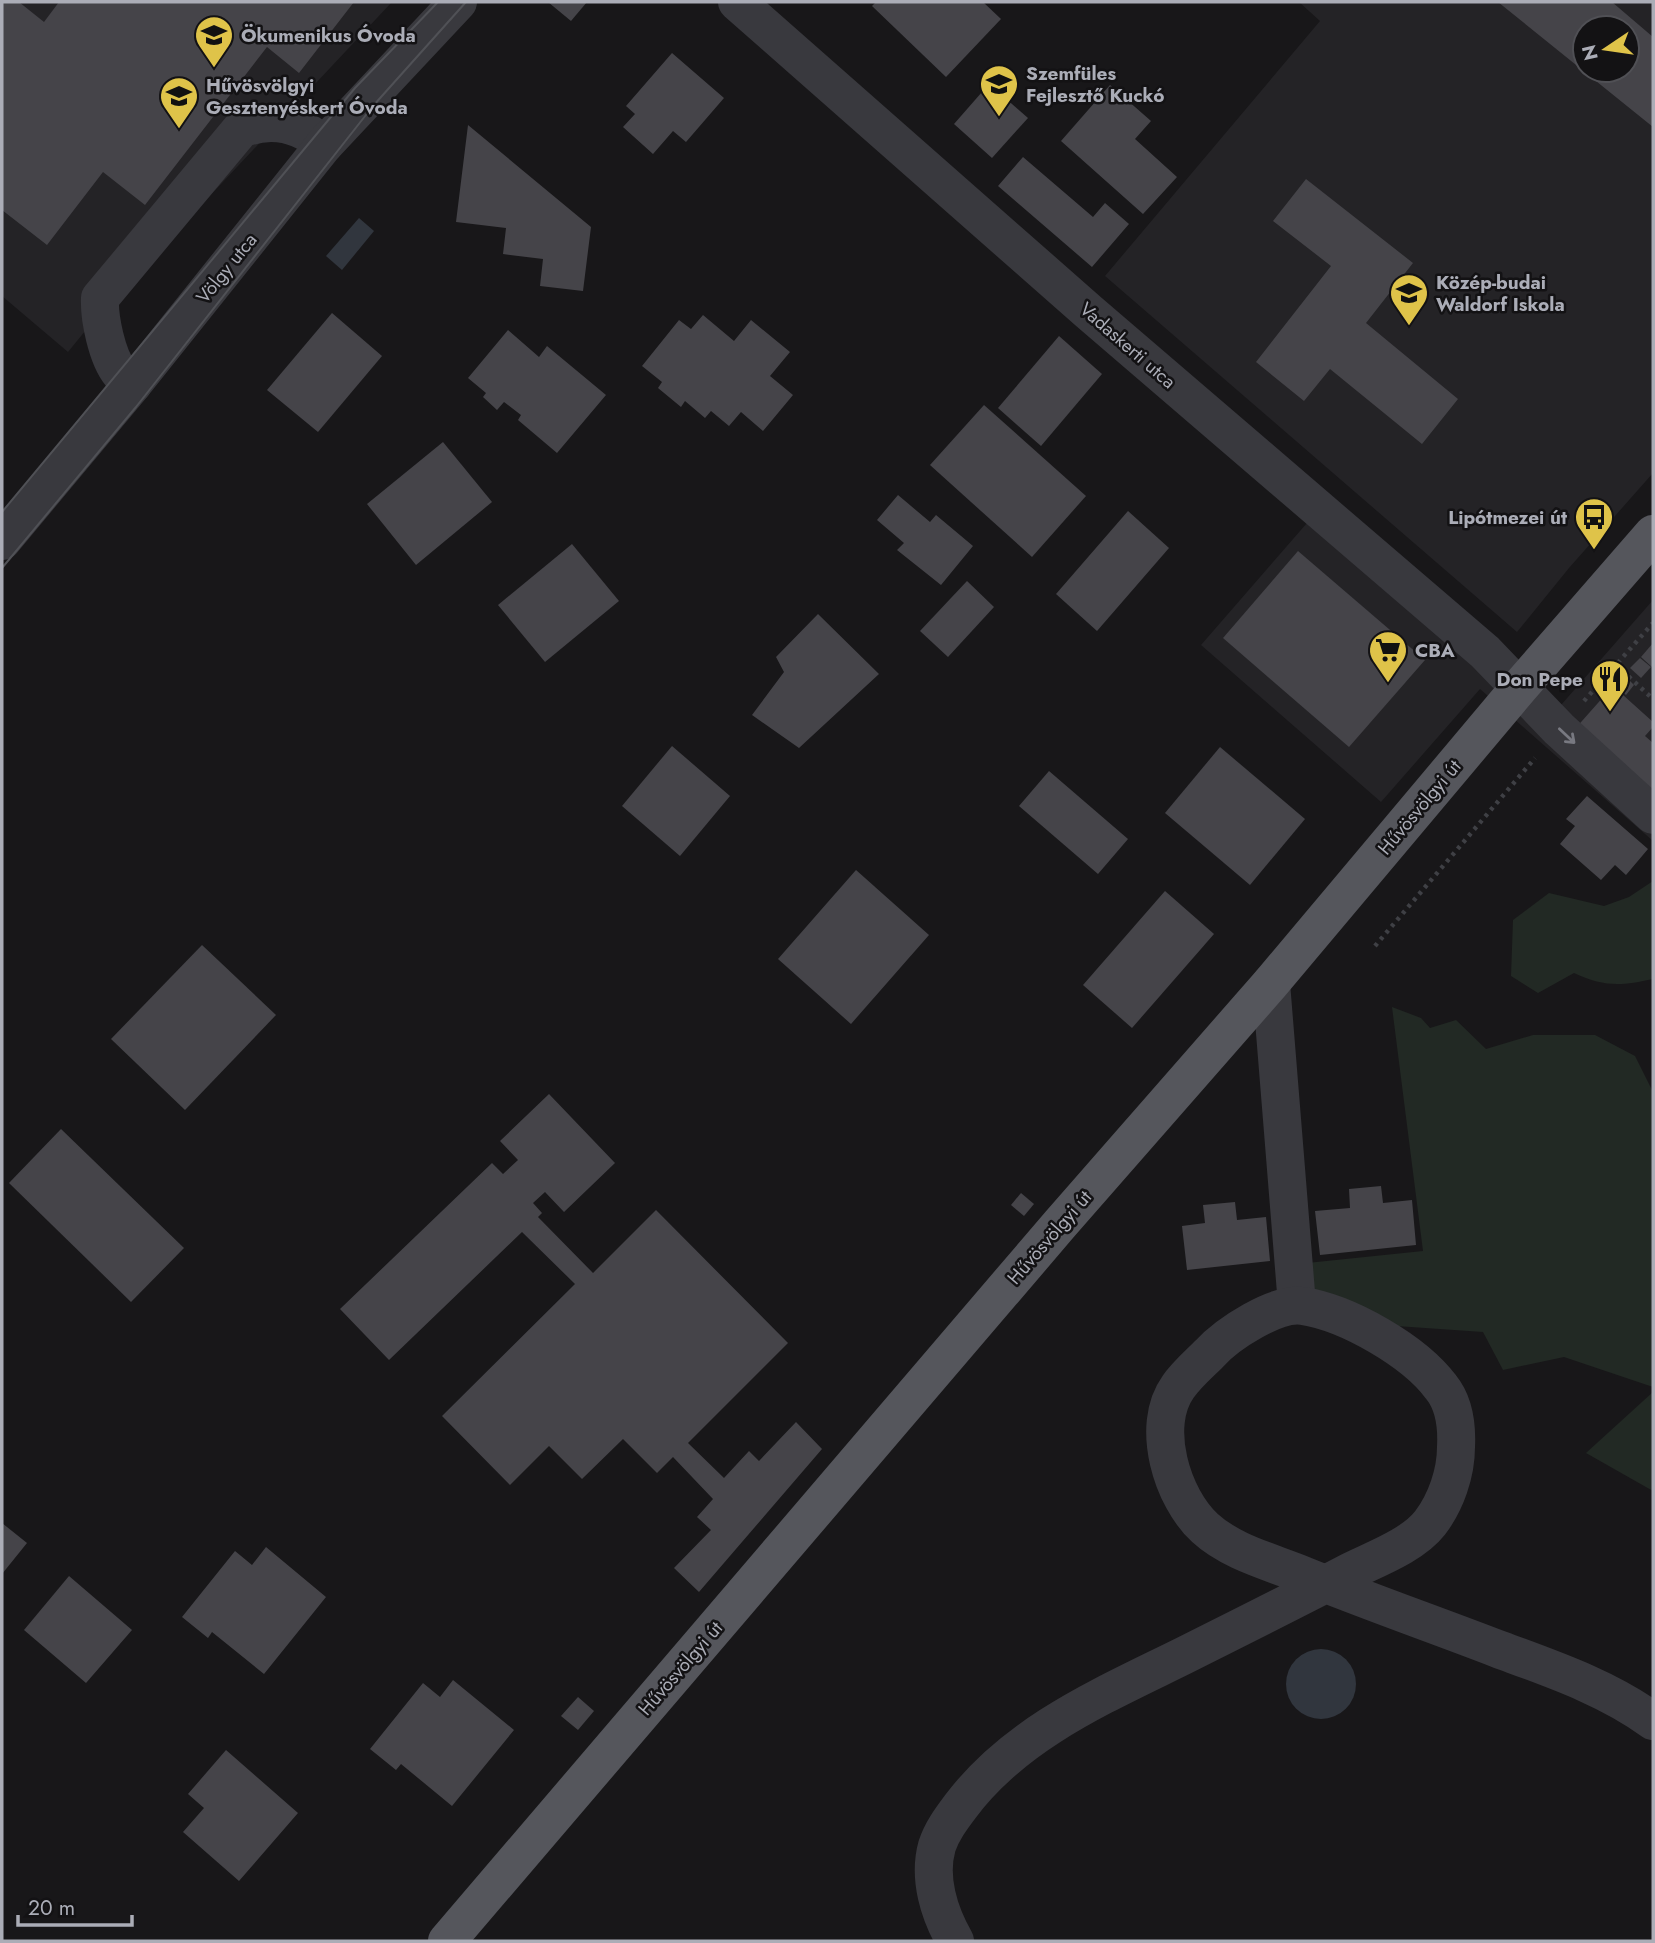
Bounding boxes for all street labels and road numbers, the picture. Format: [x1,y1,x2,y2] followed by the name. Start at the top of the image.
[190,227,263,309] street label: Völgy utca
[1074,296,1182,395] street label: Vadaskerti utca
[1372,754,1468,861] street label: Hűvösvölgyi út
[1001,1184,1098,1290] street label: Hűvösvölgyi út
[632,1615,729,1721] street label: Hűvösvölgyi út

